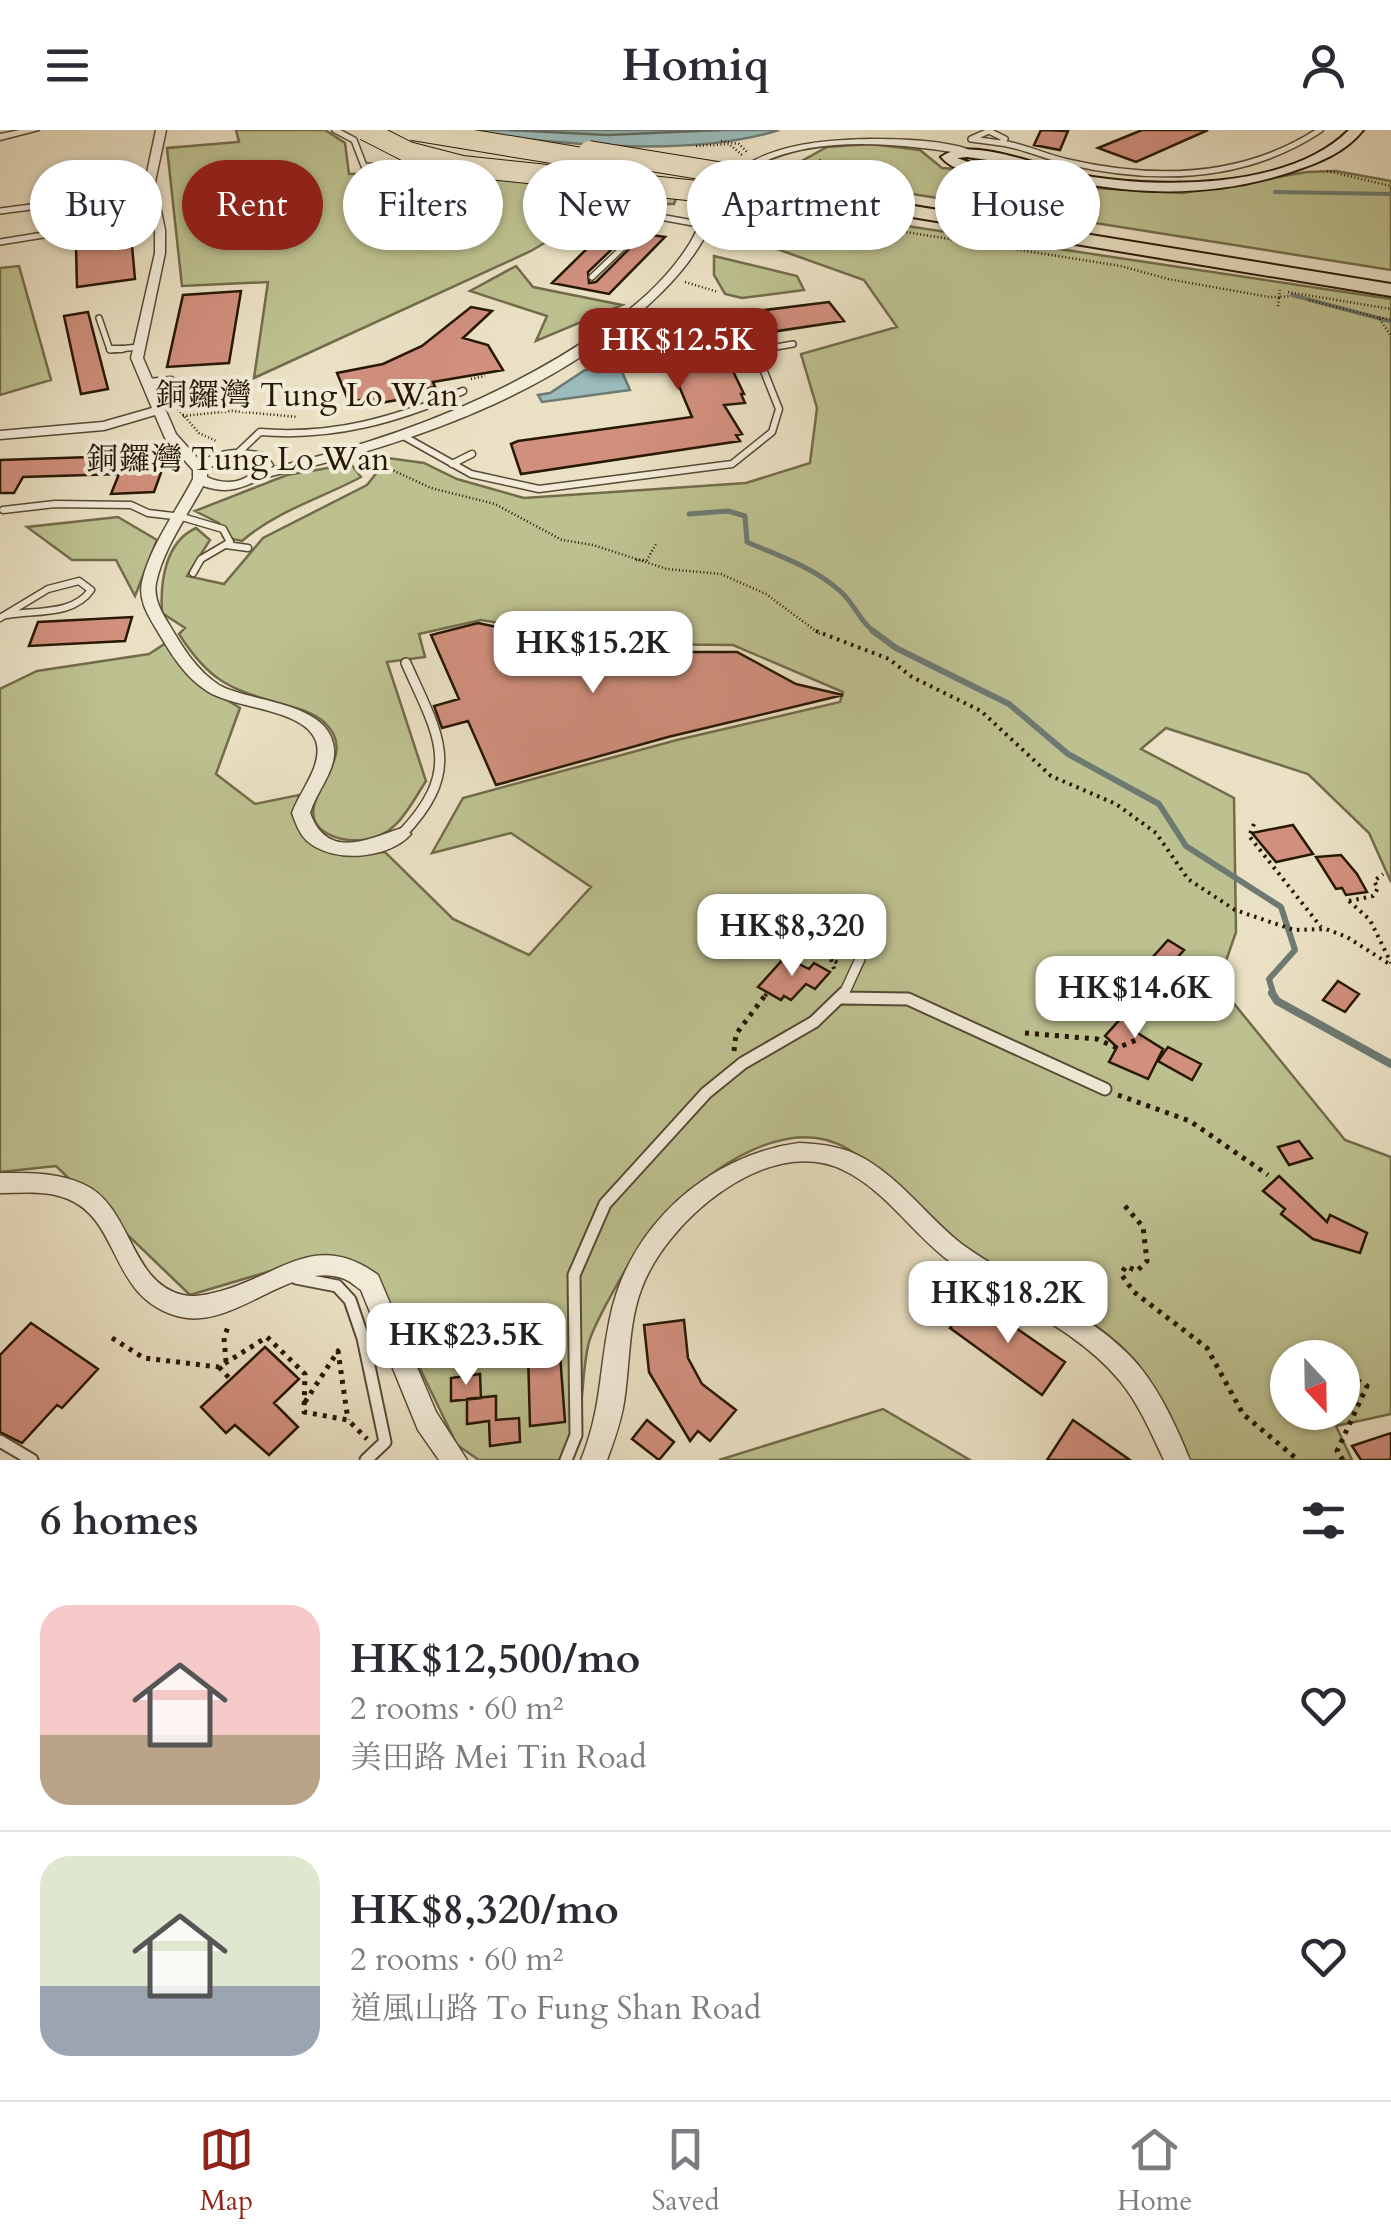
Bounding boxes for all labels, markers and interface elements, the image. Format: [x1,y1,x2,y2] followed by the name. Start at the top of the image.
[622,35,769,96] text: Homiq
[40,38,95,93] icon: menu
[1296,38,1351,93] icon: person
[30,160,162,250] chip: Buy
[182,160,323,250] chip: Rent
[343,160,503,250] chip: Filters
[523,160,667,250] chip: New
[687,160,915,250] chip: Apartment
[935,160,1100,250] chip: House
[575,308,781,393] pin: HK$12.5K
[601,318,755,362] text: HK$12.5K
[156,374,458,418] district label: 銅鑼灣 Tung Lo Wan
[87,438,389,482] district label: 銅鑼灣 Tung Lo Wan
[490,611,696,696] pin: HK$15.2K
[516,621,670,665] text: HK$15.2K
[689,894,895,979] pin: HK$8,320
[719,904,865,948] text: HK$8,320
[1032,956,1238,1041] pin: HK$14.6K
[1058,966,1212,1010] text: HK$14.6K
[905,1261,1111,1346] pin: HK$18.2K
[931,1271,1085,1315] text: HK$18.2K
[363,1303,569,1388] pin: HK$23.5K
[389,1313,543,1357] text: HK$23.5K
[1270,1340,1360,1430] north arrow
[1270,1340,1360,1430] map controls
[40,1492,198,1549] text: 6 homes
[1296,1493,1351,1548] icon: filters
[350,1630,640,1687] text: HK$12,500/mo
[120,1645,240,1765] icon: home
[1296,1678,1351,1733] icon: heart
[350,1687,563,1731] text: 2 rooms · 60 m²
[350,1736,646,1780] text: 美田路 Mei Tin Road
[350,1881,619,1938] text: HK$8,320/mo
[120,1896,240,2016] icon: home
[1296,1929,1351,1984] icon: heart
[350,1938,563,1982] text: 2 rooms · 60 m²
[350,1987,761,2031] text: 道風山路 To Fung Shan Road
[199,2122,254,2220] tab: Map
[652,2122,719,2220] tab: Saved
[1117,2122,1192,2220] tab: Home

